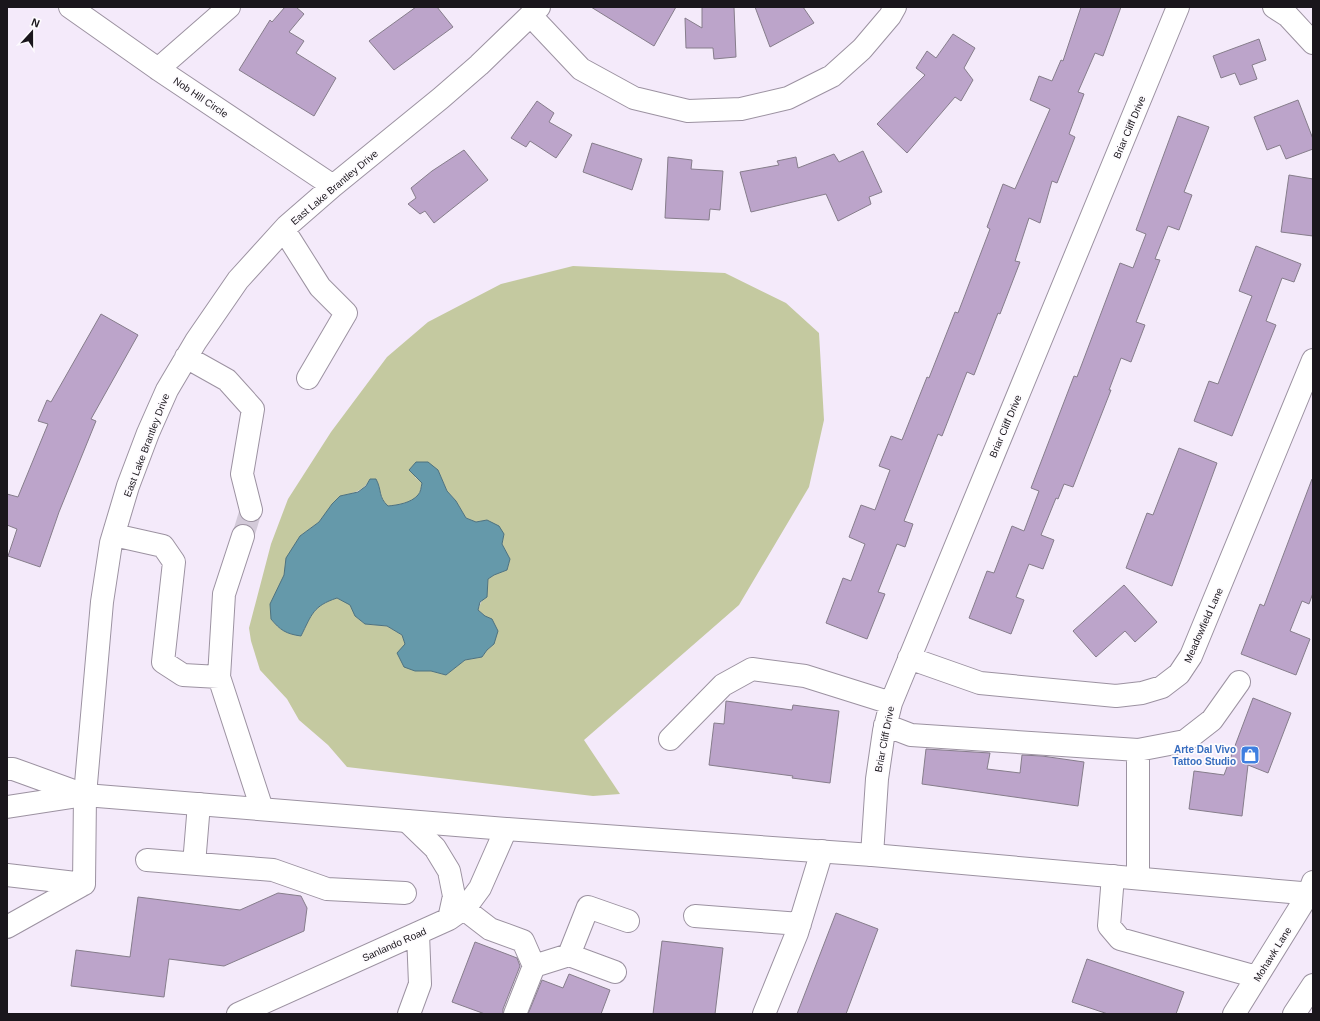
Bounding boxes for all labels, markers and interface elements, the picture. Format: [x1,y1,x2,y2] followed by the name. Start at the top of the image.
[12,12,52,52] north arrow
[30,16,41,30] text: N
[171,75,230,120] street label: Nob Hill Circle
[1111,94,1148,160] street label: Briar Cliff Drive
[289,148,380,227] street label: East Lake Brantley Drive
[122,391,171,499] street label: East Lake Brantley Drive
[987,393,1024,459] street label: Briar Cliff Drive
[1182,585,1225,665] street label: Meadowfield Lane
[873,705,896,773] street label: Briar Cliff Drive
[1172,744,1236,767] place label: Arte Dal Vivo Tattoo Studio
[1239,744,1261,766] shop icon: Arte Dal Vivo Tattoo Studio
[360,925,428,964] street label: Sanlando Road
[1251,925,1294,984] street label: Mohawk Lane

